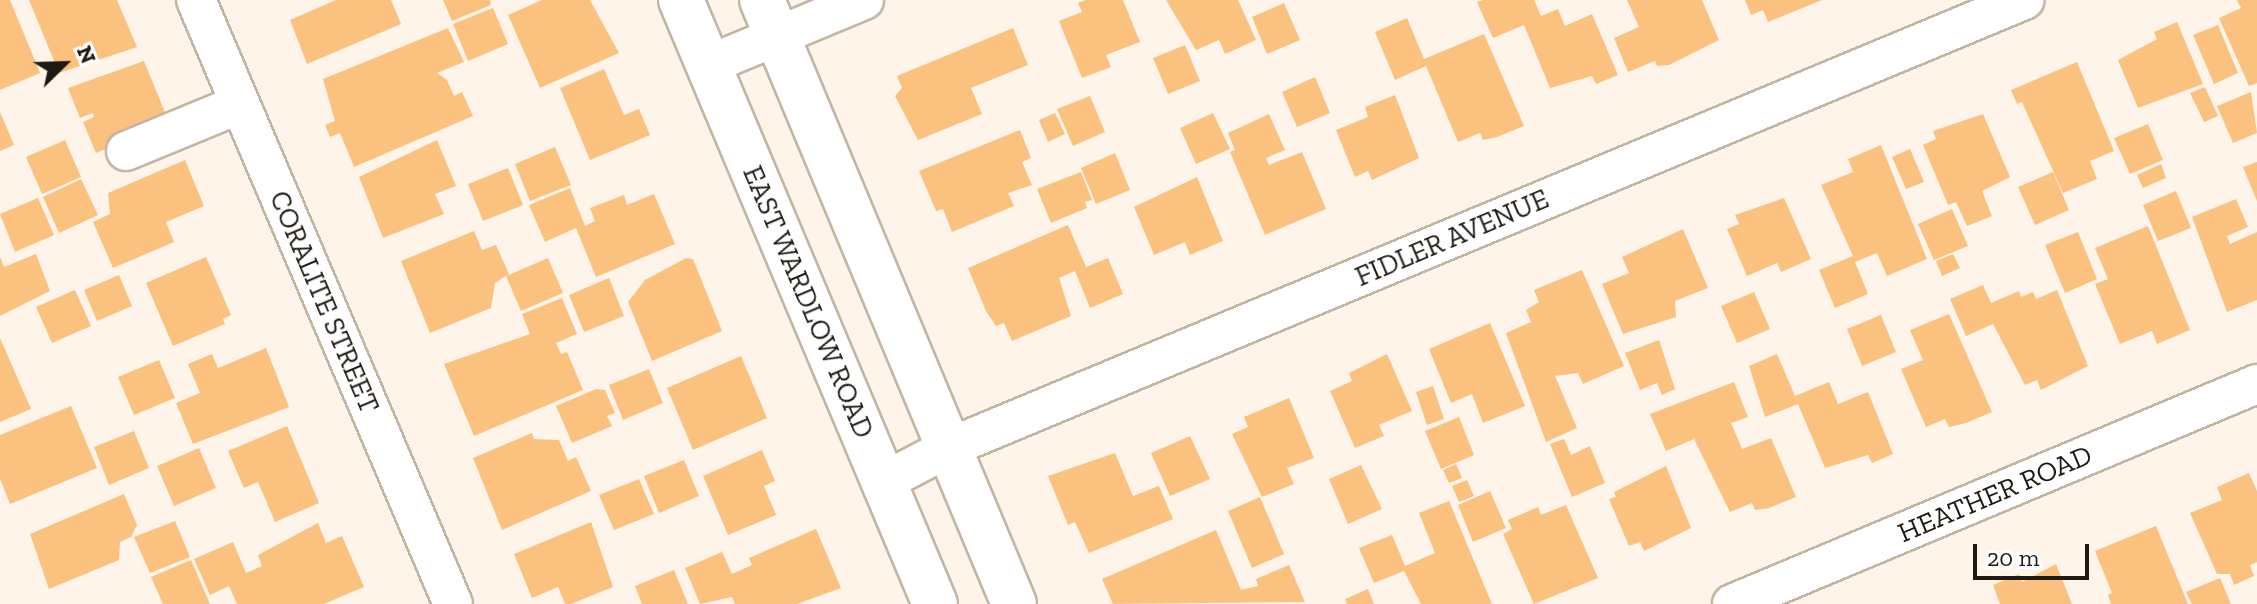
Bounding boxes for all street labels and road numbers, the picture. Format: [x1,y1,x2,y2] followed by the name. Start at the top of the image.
[735,160,881,444] street label: EAST WARDLOW ROAD
[1350,182,1554,294] street label: FIDLER AVENUE
[262,186,386,418] street label: CORALITE STREET
[1893,438,2097,550] street label: HEATHER ROAD

